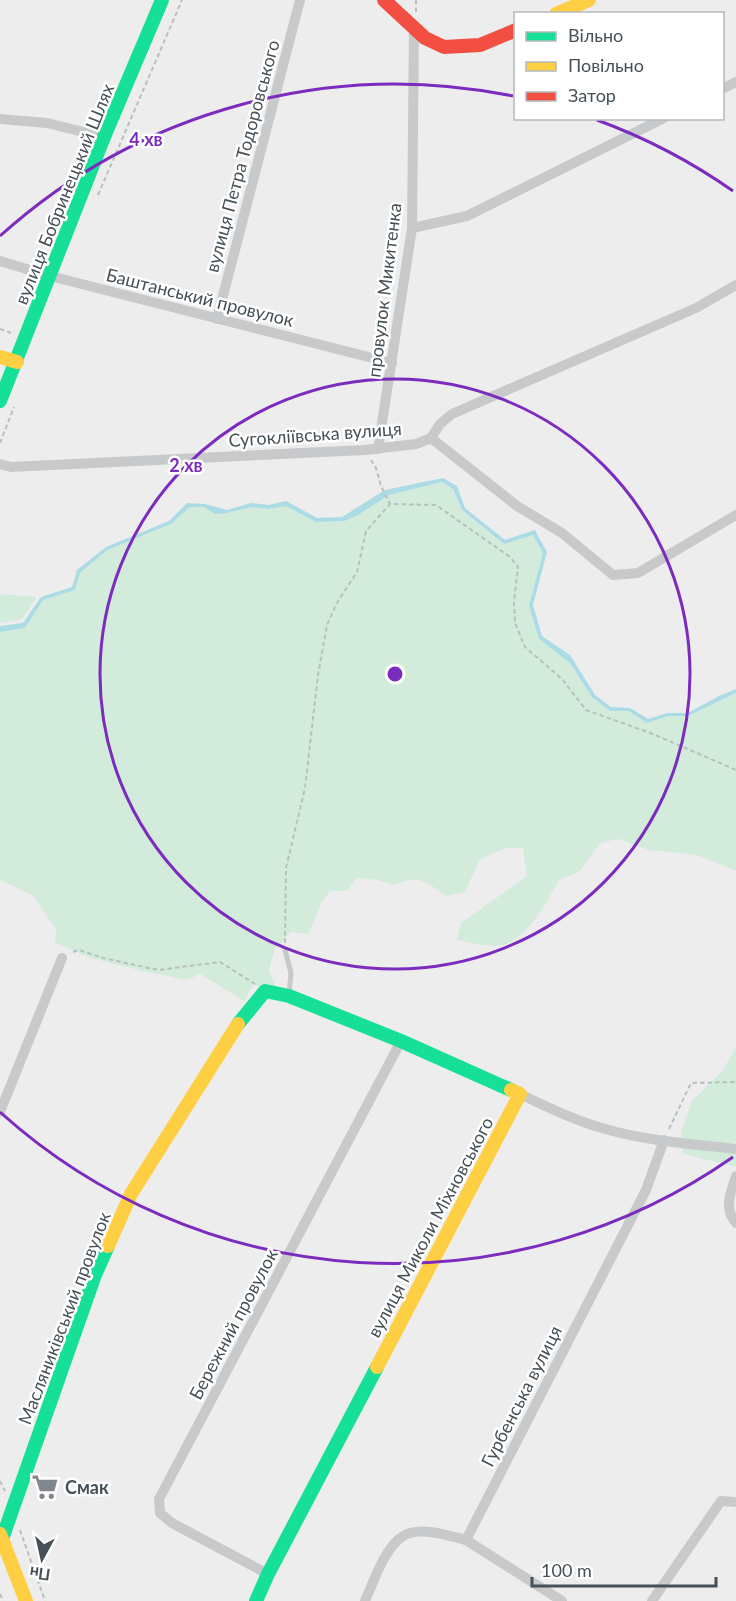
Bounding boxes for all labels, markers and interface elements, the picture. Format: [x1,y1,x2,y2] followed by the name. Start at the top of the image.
[514,12,724,120] legend
[568,24,623,46] text: Вільно
[200,37,284,275] street label: вулиця Петра Тодоровського
[568,54,644,76] text: Повільно
[10,80,118,308] street label: вулиця Бобринецький Шлях
[568,84,616,106] text: Затор
[129,128,163,150] text: 4 хв
[362,202,406,378] street label: провулок Микитенка
[104,263,297,331] street label: Баштанський провулок
[228,417,402,451] street label: Сугокліївська вулиця
[169,454,203,476] text: 2 хв
[385,664,405,684] centre of rings
[362,1113,498,1341] street label: вулиця Миколи Міхновського
[13,1208,115,1427] street label: Масляниківський провулок
[184,1244,282,1403] street label: Бережний провулок
[476,1322,566,1470] street label: Гурбенська вулиця
[30,1472,60,1502] supermarket icon: Смак
[65,1476,109,1498] place label: Смак
[12,1529,72,1589] north arrow
[532,1550,716,1588] scale bar
[541,1559,592,1581] text: 100 m
[28,1563,52,1585] text: Пн

